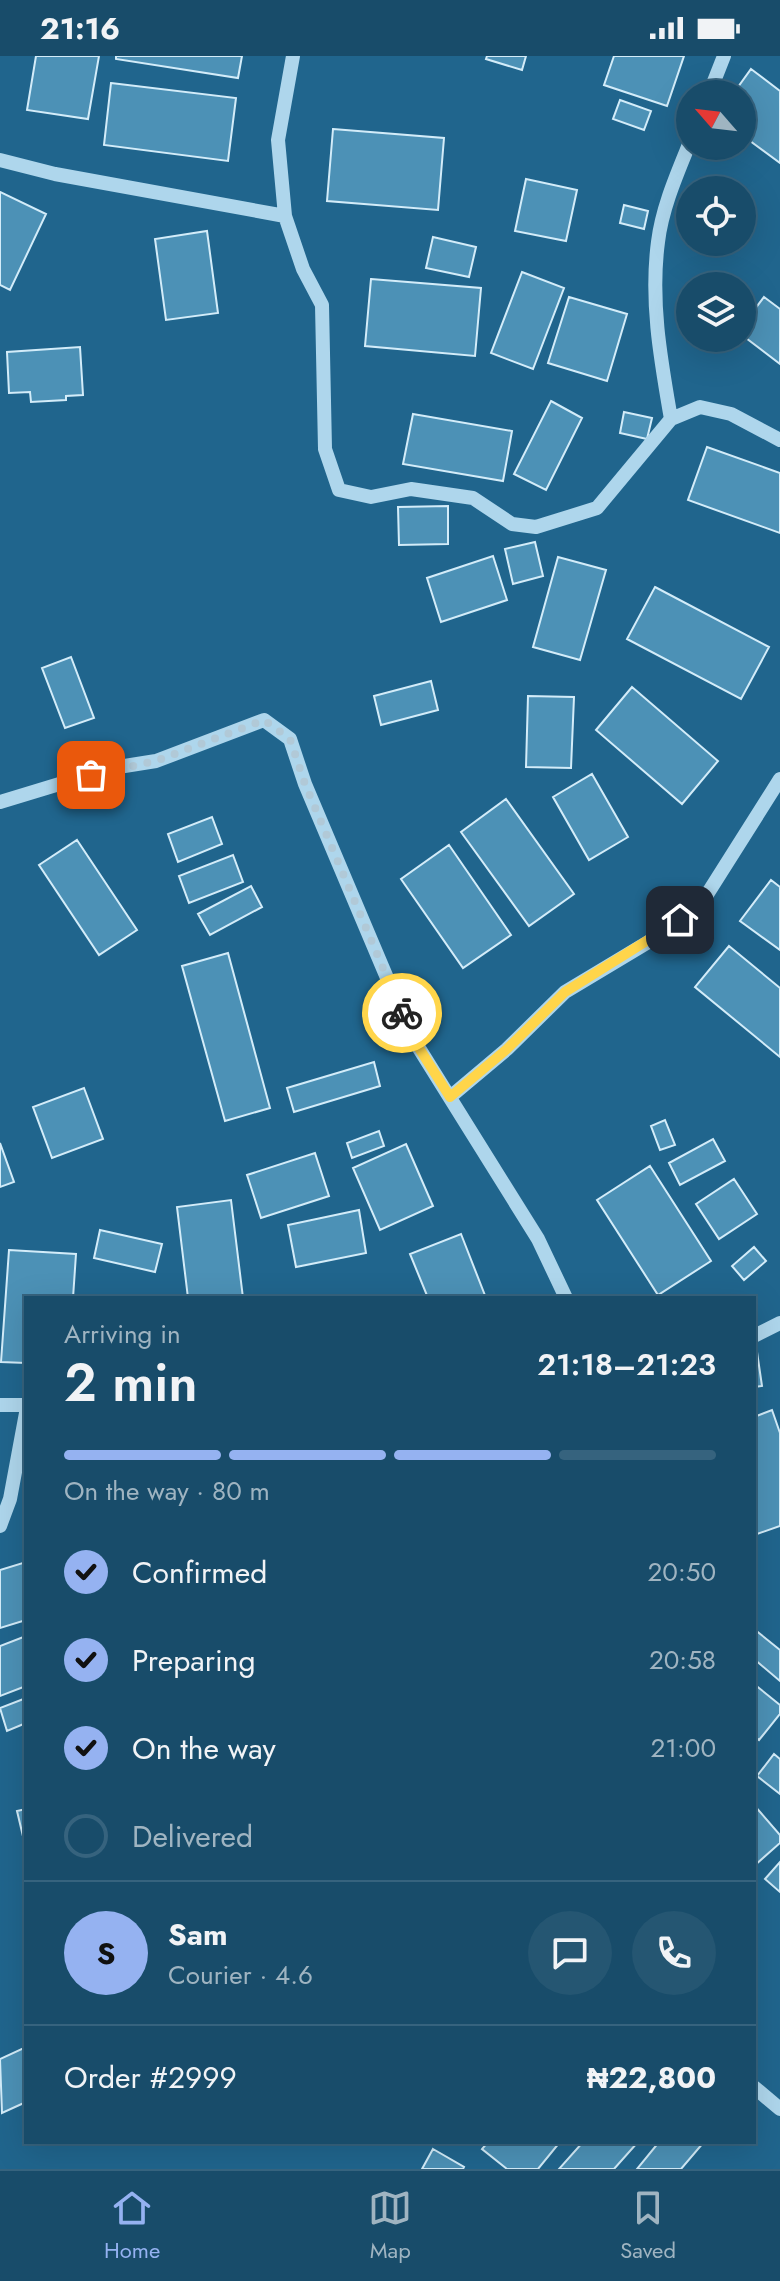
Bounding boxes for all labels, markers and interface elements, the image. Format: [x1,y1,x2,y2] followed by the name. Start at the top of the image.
[40,7,120,50] text: 21:16
[676,80,756,160] north arrow
[676,80,756,352] map controls
[676,176,756,256] button: locate
[676,272,756,352] button: layers
[57,741,125,809] pin
[69,753,113,797] icon: bag
[646,886,714,954] pin
[658,898,702,942] icon: home
[362,973,442,1053] courier
[380,991,424,1035] icon: bike
[64,1315,181,1353] text: Arriving in
[537,1343,716,1386] text: 21:18–21:23
[64,1345,197,1421] text: 2 min
[64,1472,270,1510] text: On the way · 80 m
[64,1550,108,1594] icon: check
[132,1551,267,1594] text: Confirmed
[648,1553,716,1591] text: 20:50
[64,1638,108,1682] icon: check
[132,1639,256,1682] text: Preparing
[649,1641,716,1679] text: 20:58
[64,1726,108,1770] icon: check
[132,1727,276,1770] text: On the way
[651,1729,716,1767] text: 21:00
[132,1815,253,1858] text: Delivered
[528,1911,612,1995] button: chat
[632,1911,716,1995] button: phone
[168,1913,228,1956] text: Sam
[97,1932,115,1975] text: S
[168,1956,313,1994] text: Courier · 4.6
[64,2056,237,2099] text: Order #2999
[587,2056,716,2099] text: ₦22,800
[104,2186,160,2266] tab: Home
[368,2186,412,2266] tab: Map
[620,2186,676,2266] tab: Saved

